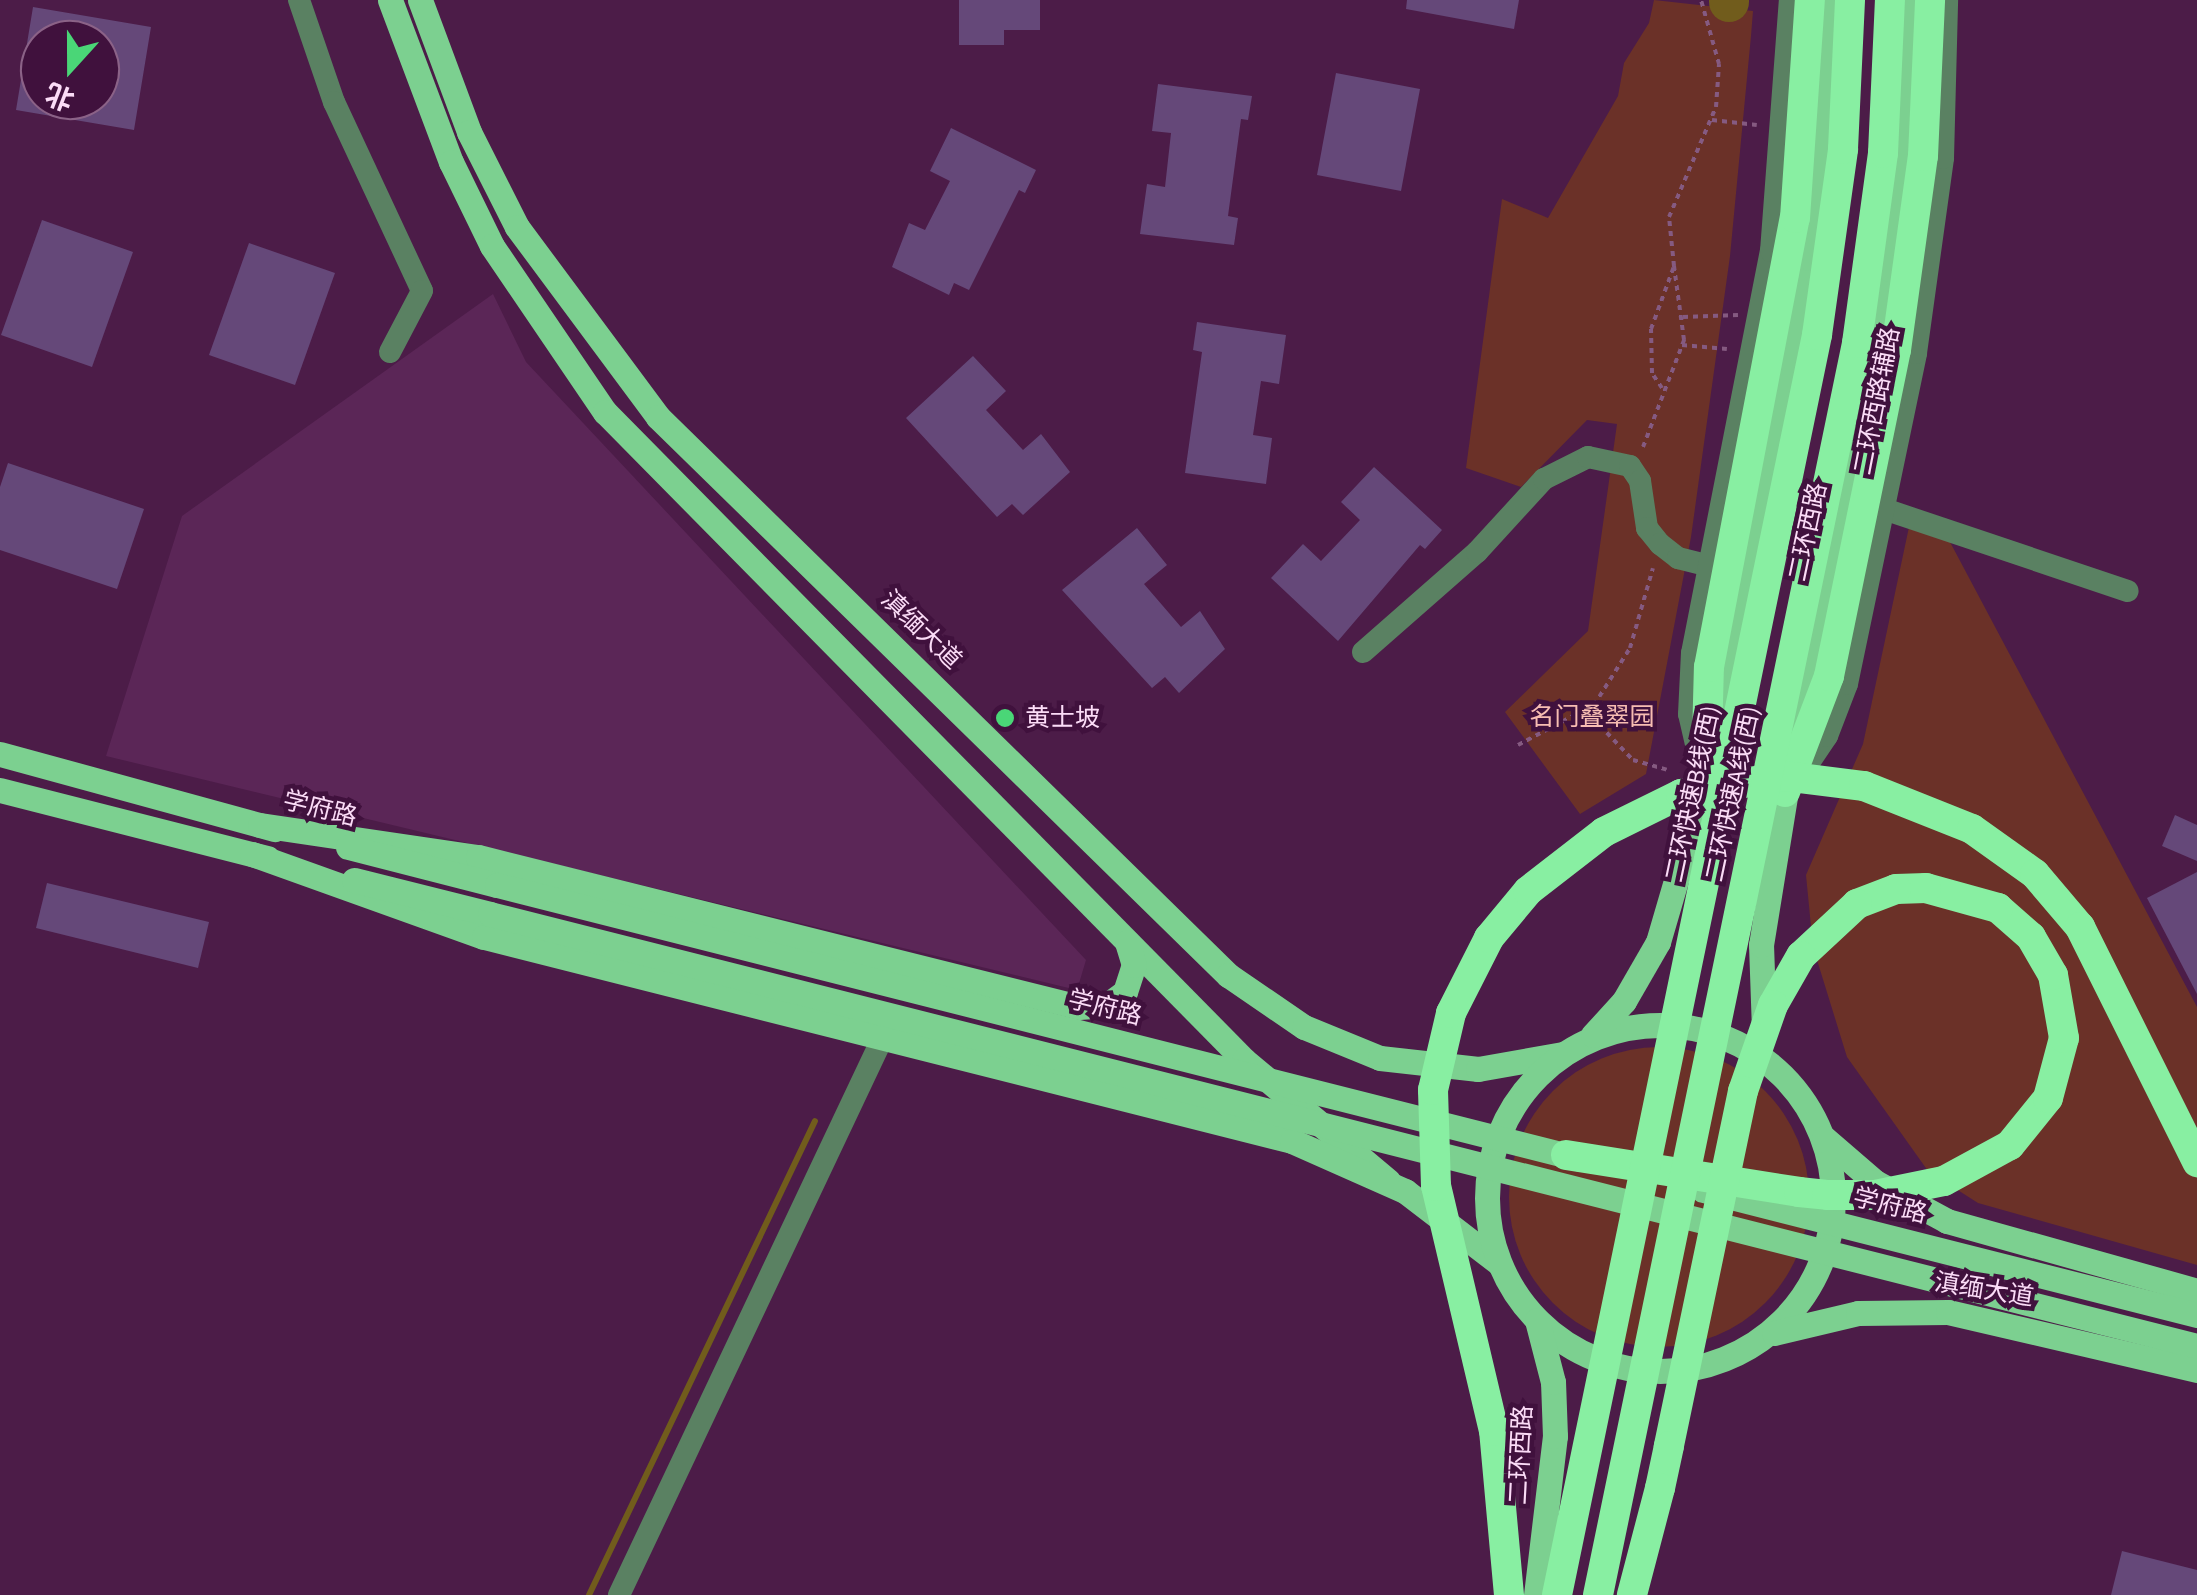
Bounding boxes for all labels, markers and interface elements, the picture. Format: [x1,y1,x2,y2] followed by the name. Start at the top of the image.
[20,20,120,120] north arrow
[40,72,80,120] text: 北
[1848,325,1906,477] street label: 二环西路辅路
[1783,480,1833,584] street label: 二环西路
[875,584,967,676] street label: 滇缅大道
[1530,702,1654,732] park label: 名门叠翠园
[1025,703,1100,733] place label: 黄士坡
[1660,703,1726,885] street label: 二环快速B线(西)
[1700,703,1766,885] street label: 二环快速A线(西)
[994,707,1016,729] marker: 黄士坡
[280,785,360,833] street label: 学府路
[1065,984,1145,1032] street label: 学府路
[1850,1182,1930,1230] street label: 学府路
[1932,1267,2036,1313] street label: 滇缅大道
[1503,1404,1539,1506] street label: 二环西路

